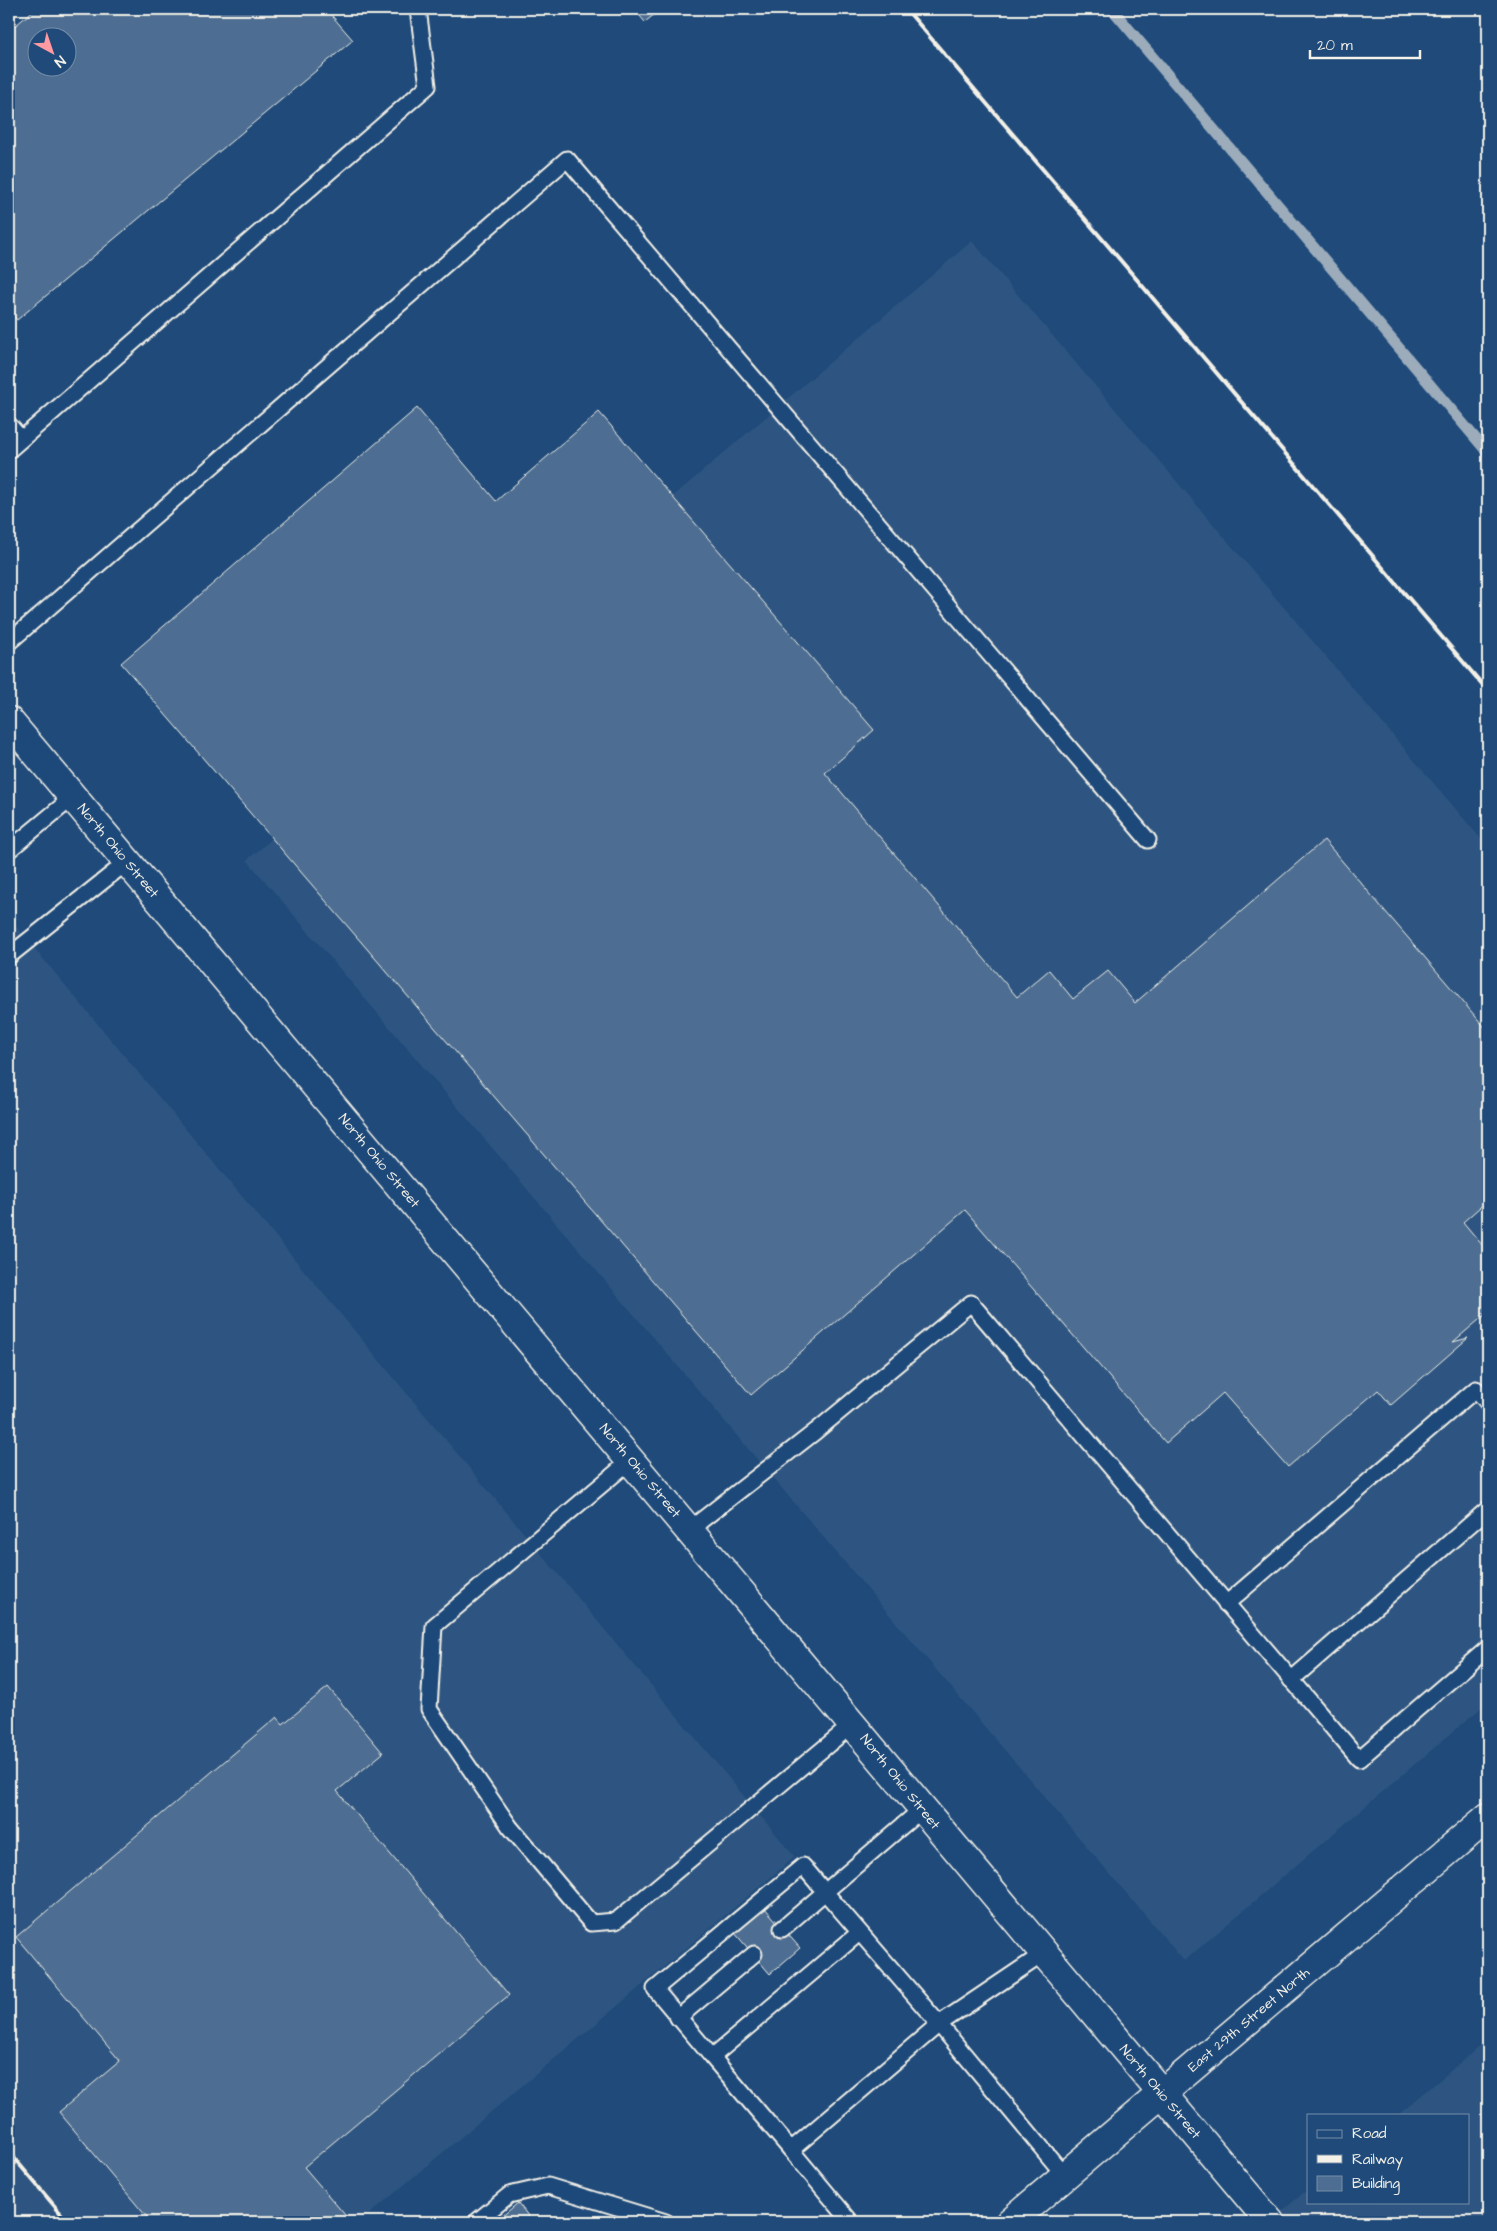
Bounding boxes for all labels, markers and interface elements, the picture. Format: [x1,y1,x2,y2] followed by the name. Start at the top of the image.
[28,28,78,78] north arrow
[1310,28,1420,60] scale bar
[1317,35,1353,56] text: 20 m
[50,51,70,72] text: N
[73,799,164,903] street label: North Ohio Street
[334,1109,425,1213] street label: North Ohio Street
[595,1419,686,1523] street label: North Ohio Street
[855,1730,945,1834] street label: North Ohio Street
[1184,1963,1314,2077] street label: East 29th Street North
[1115,2040,1206,2144] street label: North Ohio Street
[1307,2114,1470,2204] legend
[1352,2123,1387,2144] text: Road
[1352,2149,1403,2171] text: Railway
[1352,2173,1400,2195] text: Building

